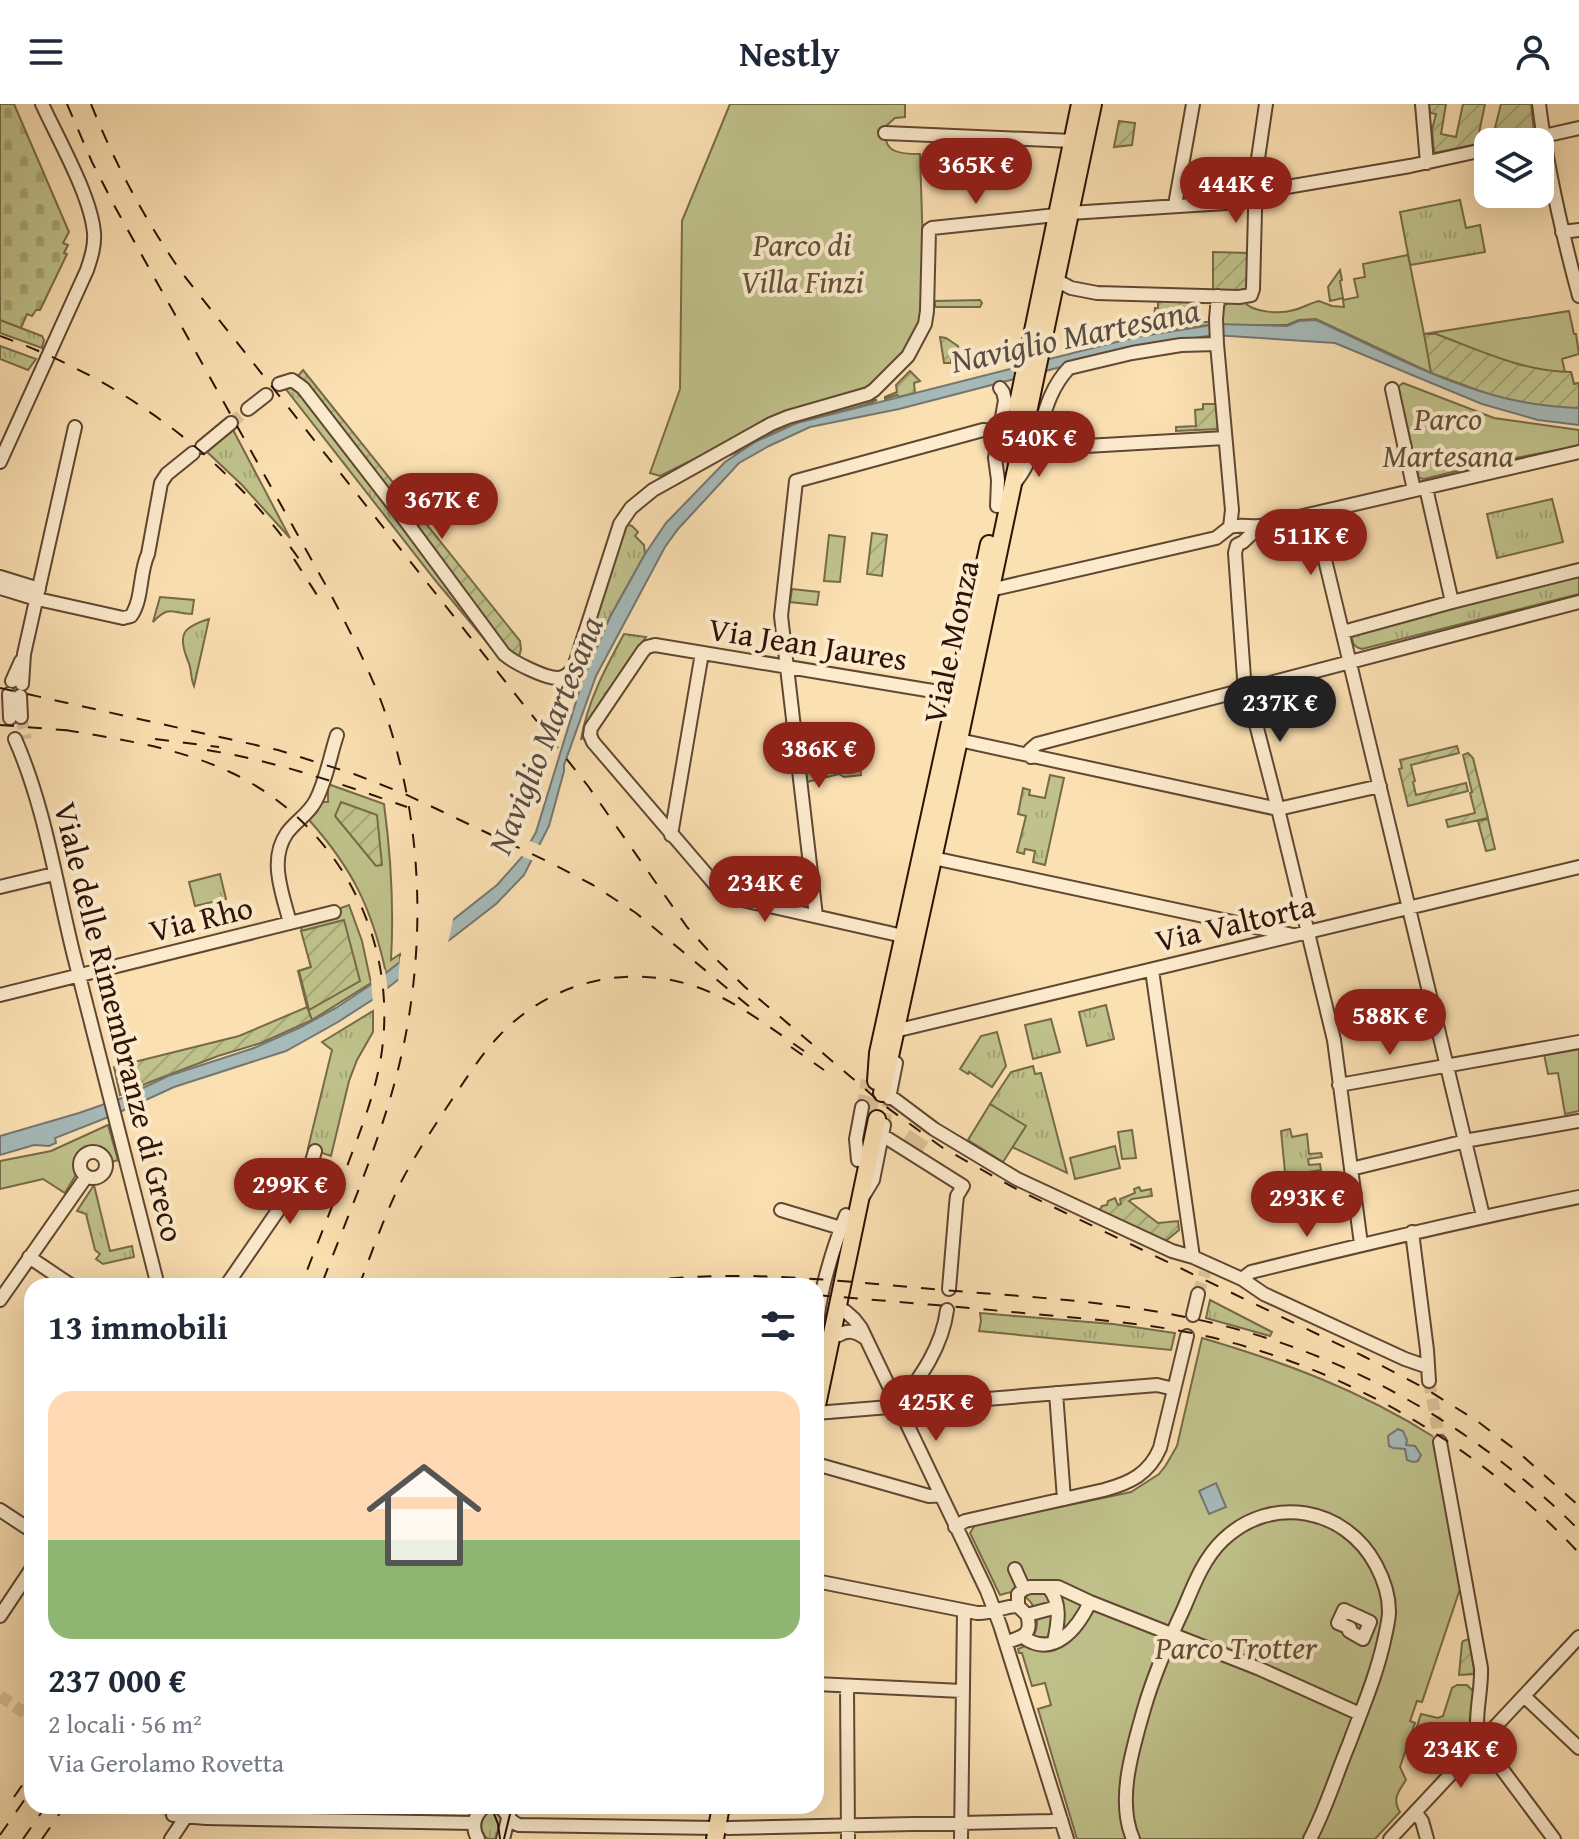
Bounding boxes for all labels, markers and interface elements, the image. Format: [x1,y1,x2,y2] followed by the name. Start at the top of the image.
[739,26,840,79] text: Nestly
[24,30,68,74] icon: menu
[1511,30,1555,74] icon: person
[1474,128,1554,208] map controls
[1474,128,1554,208] button: layers
[911,138,1041,206] pin: 365K €
[938,144,1014,183] text: 365K €
[1171,157,1301,225] pin: 444K €
[1198,163,1274,202] text: 444K €
[740,221,864,305] park label: Parco di Villa Finzi
[945,284,1204,385] water label: Naviglio Martesana
[1383,395,1514,479] park label: Parco Martesana
[974,411,1104,479] pin: 540K €
[1001,417,1077,456] text: 540K €
[377,473,507,541] pin: 367K €
[404,479,480,518] text: 367K €
[1246,509,1376,577] pin: 511K €
[1273,515,1349,554] text: 511K €
[910,556,991,728] street label: Viale Monza
[705,605,911,682] street label: Via Jean Jaures
[474,608,615,862] water label: Naviglio Martesana
[1215,676,1345,744] pin: 237K €
[1242,682,1318,721] text: 237K €
[754,722,884,790] pin: 386K €
[781,728,857,767] text: 386K €
[42,797,197,1247] street label: Viale delle Rimembranze di Greco
[700,856,830,924] pin: 234K €
[727,862,803,901] text: 234K €
[1150,881,1319,964] street label: Via Valtorta
[144,883,257,954] street label: Via Rho
[1325,989,1455,1057] pin: 588K €
[1352,995,1428,1034] text: 588K €
[225,1158,355,1226] pin: 299K €
[252,1164,328,1203] text: 299K €
[1242,1171,1372,1239] pin: 293K €
[1269,1177,1345,1216] text: 293K €
[48,1302,228,1351] text: 13 immobili
[756,1304,800,1348] icon: filters
[871,1375,1001,1443] pin: 425K €
[898,1381,974,1420] text: 425K €
[352,1443,496,1587] icon: home
[1154,1624,1318,1671] park label: Parco Trotter
[48,1655,186,1704] text: 237 000 €
[48,1704,202,1743] text: 2 locali · 56 m²
[1396,1722,1526,1790] pin: 234K €
[1423,1728,1499,1767] text: 234K €
[48,1743,284,1782] text: Via Gerolamo Rovetta

